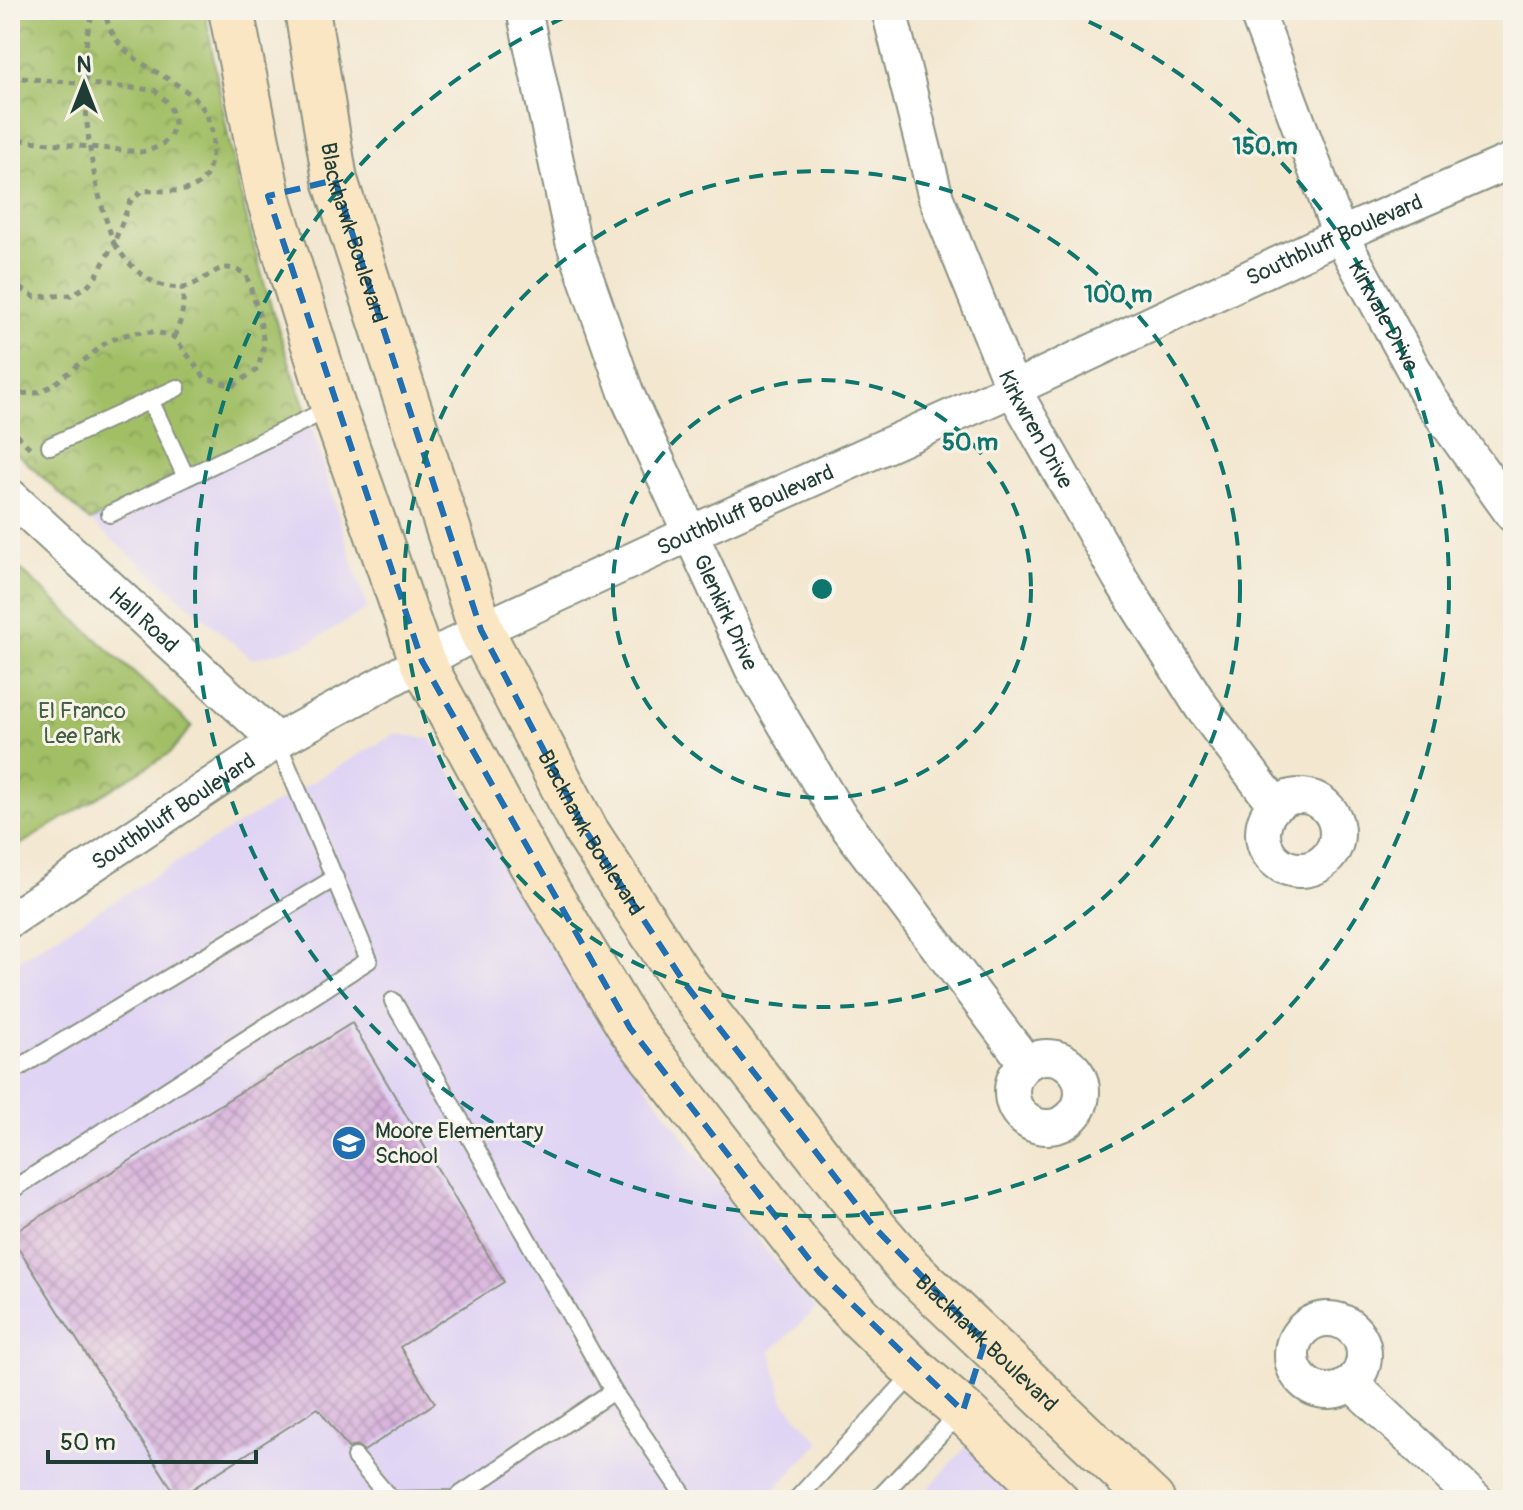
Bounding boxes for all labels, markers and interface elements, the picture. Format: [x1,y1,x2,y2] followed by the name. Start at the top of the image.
[44,44,124,124] north arrow
[77,51,92,79] text: N
[1232,132,1298,161] text: 150 m
[314,140,393,327] street label: Blackhawk Boulevard
[1242,188,1427,292] street label: Southbluff Boulevard
[1342,256,1425,376] street label: Kirkvale Drive
[1084,280,1152,309] text: 100 m
[992,366,1079,494] street label: Kirkwren Drive
[942,428,998,457] text: 50 m
[652,458,838,562] street label: Southbluff Boulevard
[687,550,764,675] street label: Glenkirk Drive
[808,575,836,603] centre of rings
[103,581,184,659] street label: Hall Road
[38,697,126,750] park label: El Franco Lee Park
[531,745,650,921] street label: Blackhawk Boulevard
[86,747,261,877] street label: Southbluff Boulevard
[375,1117,543,1170] place label: Moore Elementary School
[330,1124,368,1162] school or university icon: Moore Elementary School
[909,1268,1064,1418] street label: Blackhawk Boulevard
[48,1414,256,1464] scale bar
[60,1428,116,1457] text: 50 m

